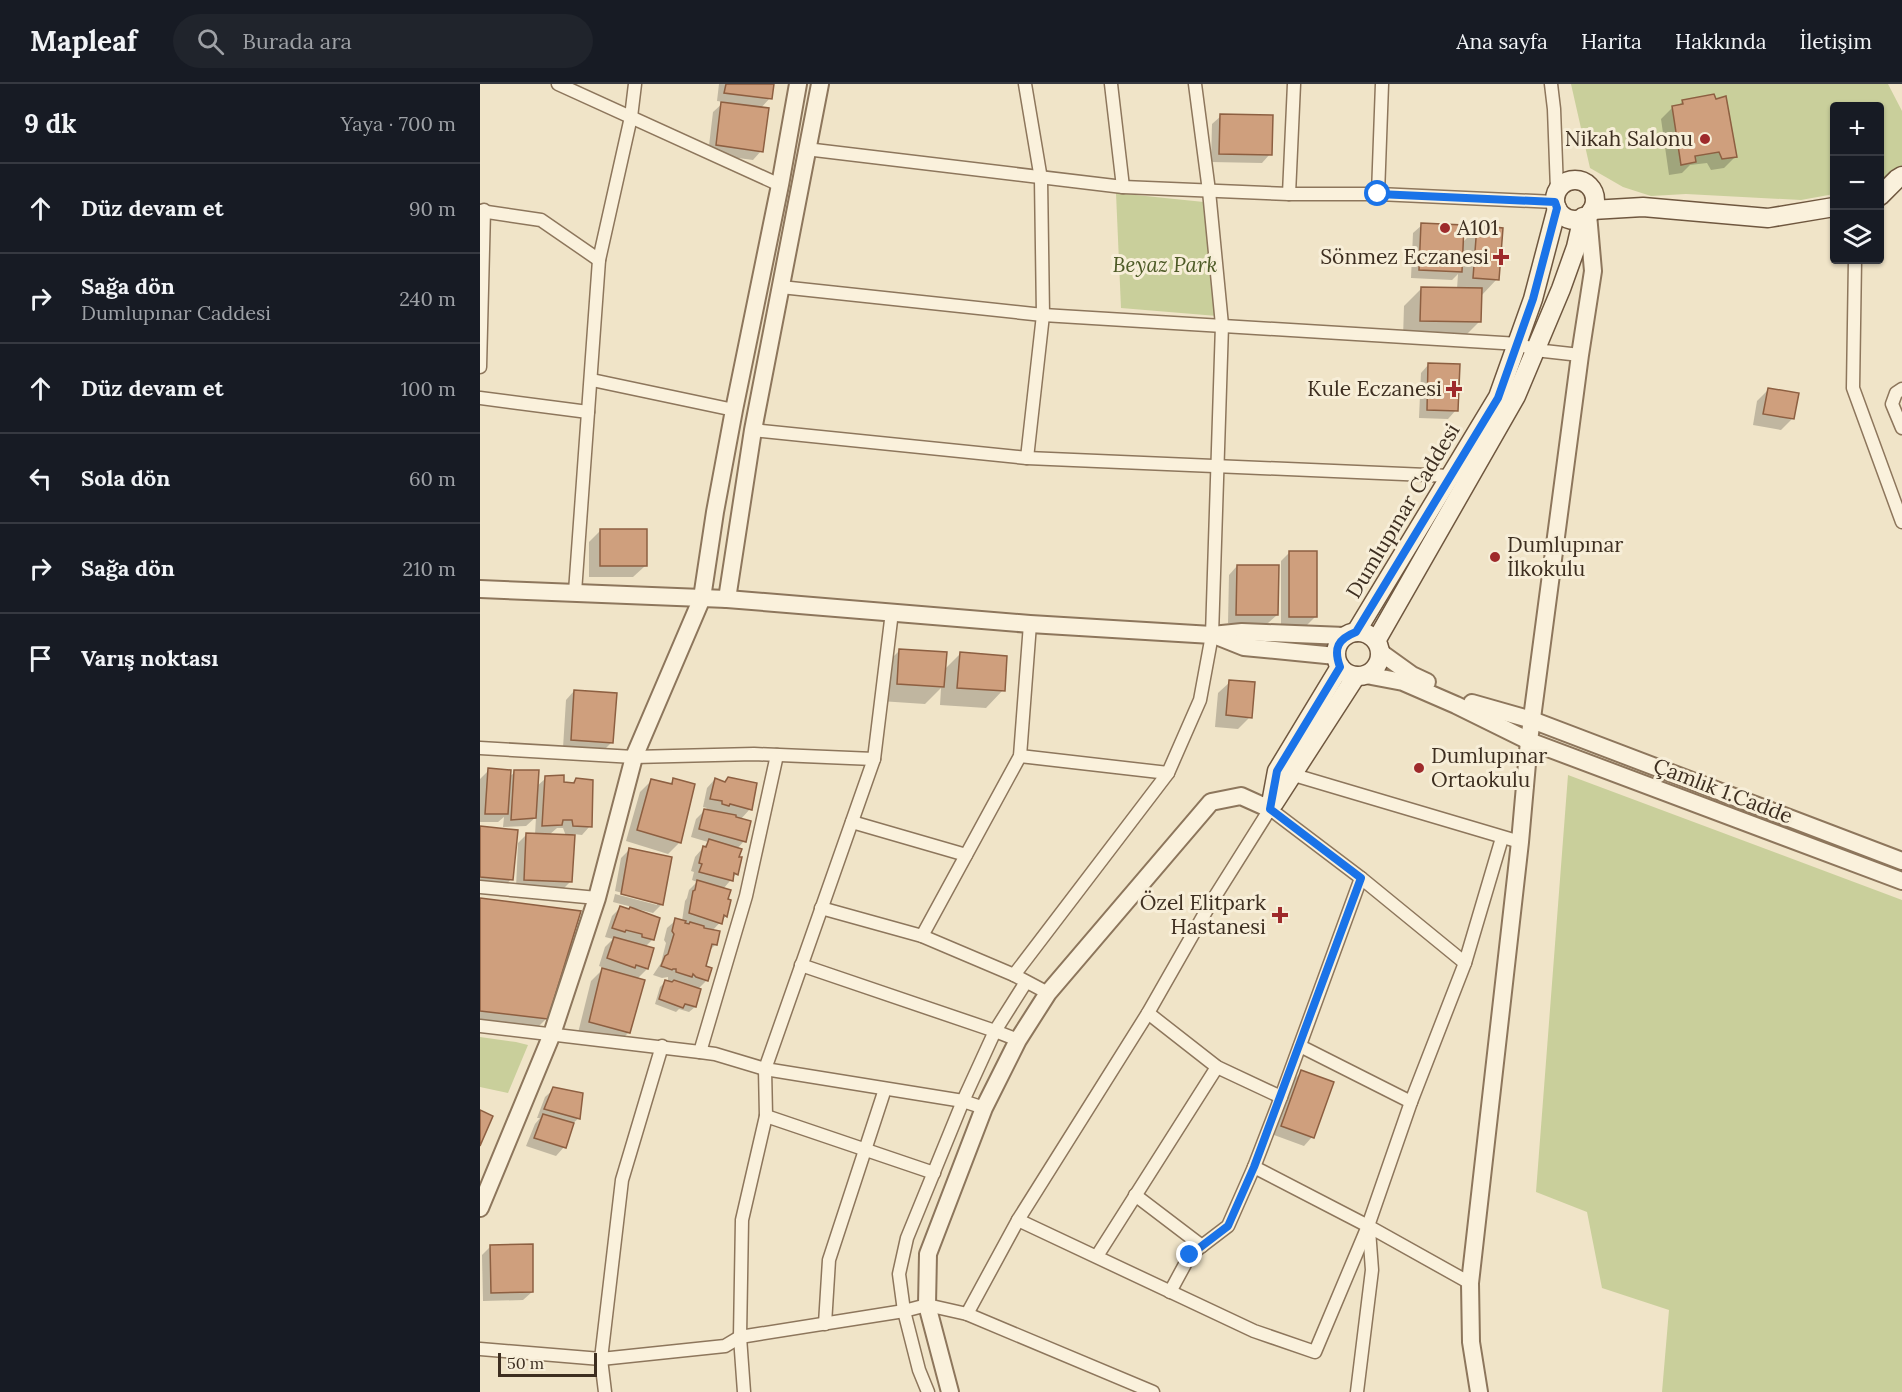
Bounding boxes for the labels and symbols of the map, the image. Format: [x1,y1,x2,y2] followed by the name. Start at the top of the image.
[1565,125,1693,152] place label: Nikah Salonu
[1698,132,1712,146] marker: Nikah Salonu
[1364,180,1390,206] route start
[1456,214,1498,241] place label: A101
[1438,221,1452,235] marker: A101
[1320,243,1489,270] place label: Sönmez Eczanesi
[1494,250,1508,264] marker: Sönmez Eczanesi
[1113,251,1217,278] park label: Beyaz Park
[1307,375,1442,402] place label: Kule Eczanesi
[1447,382,1461,396] marker: Kule Eczanesi
[1340,418,1466,603] street label: Dumlupınar Caddesi
[1507,531,1623,582] place label: Dumlupınar İlkokulu
[1488,550,1502,564] marker: Dumlupınar İlkokulu
[1431,742,1547,793] place label: Dumlupınar Ortaokulu
[1650,752,1797,829] street label: Çamlık 1.Cadde
[1412,761,1426,775] marker: Dumlupınar Ortaokulu
[1140,889,1267,940] place label: Özel Elitpark Hastanesi
[1271,906,1289,924] marker: Özel Elitpark Hastanesi
[1176,1241,1202,1267] route end
[498,1350,597,1378] scale bar

